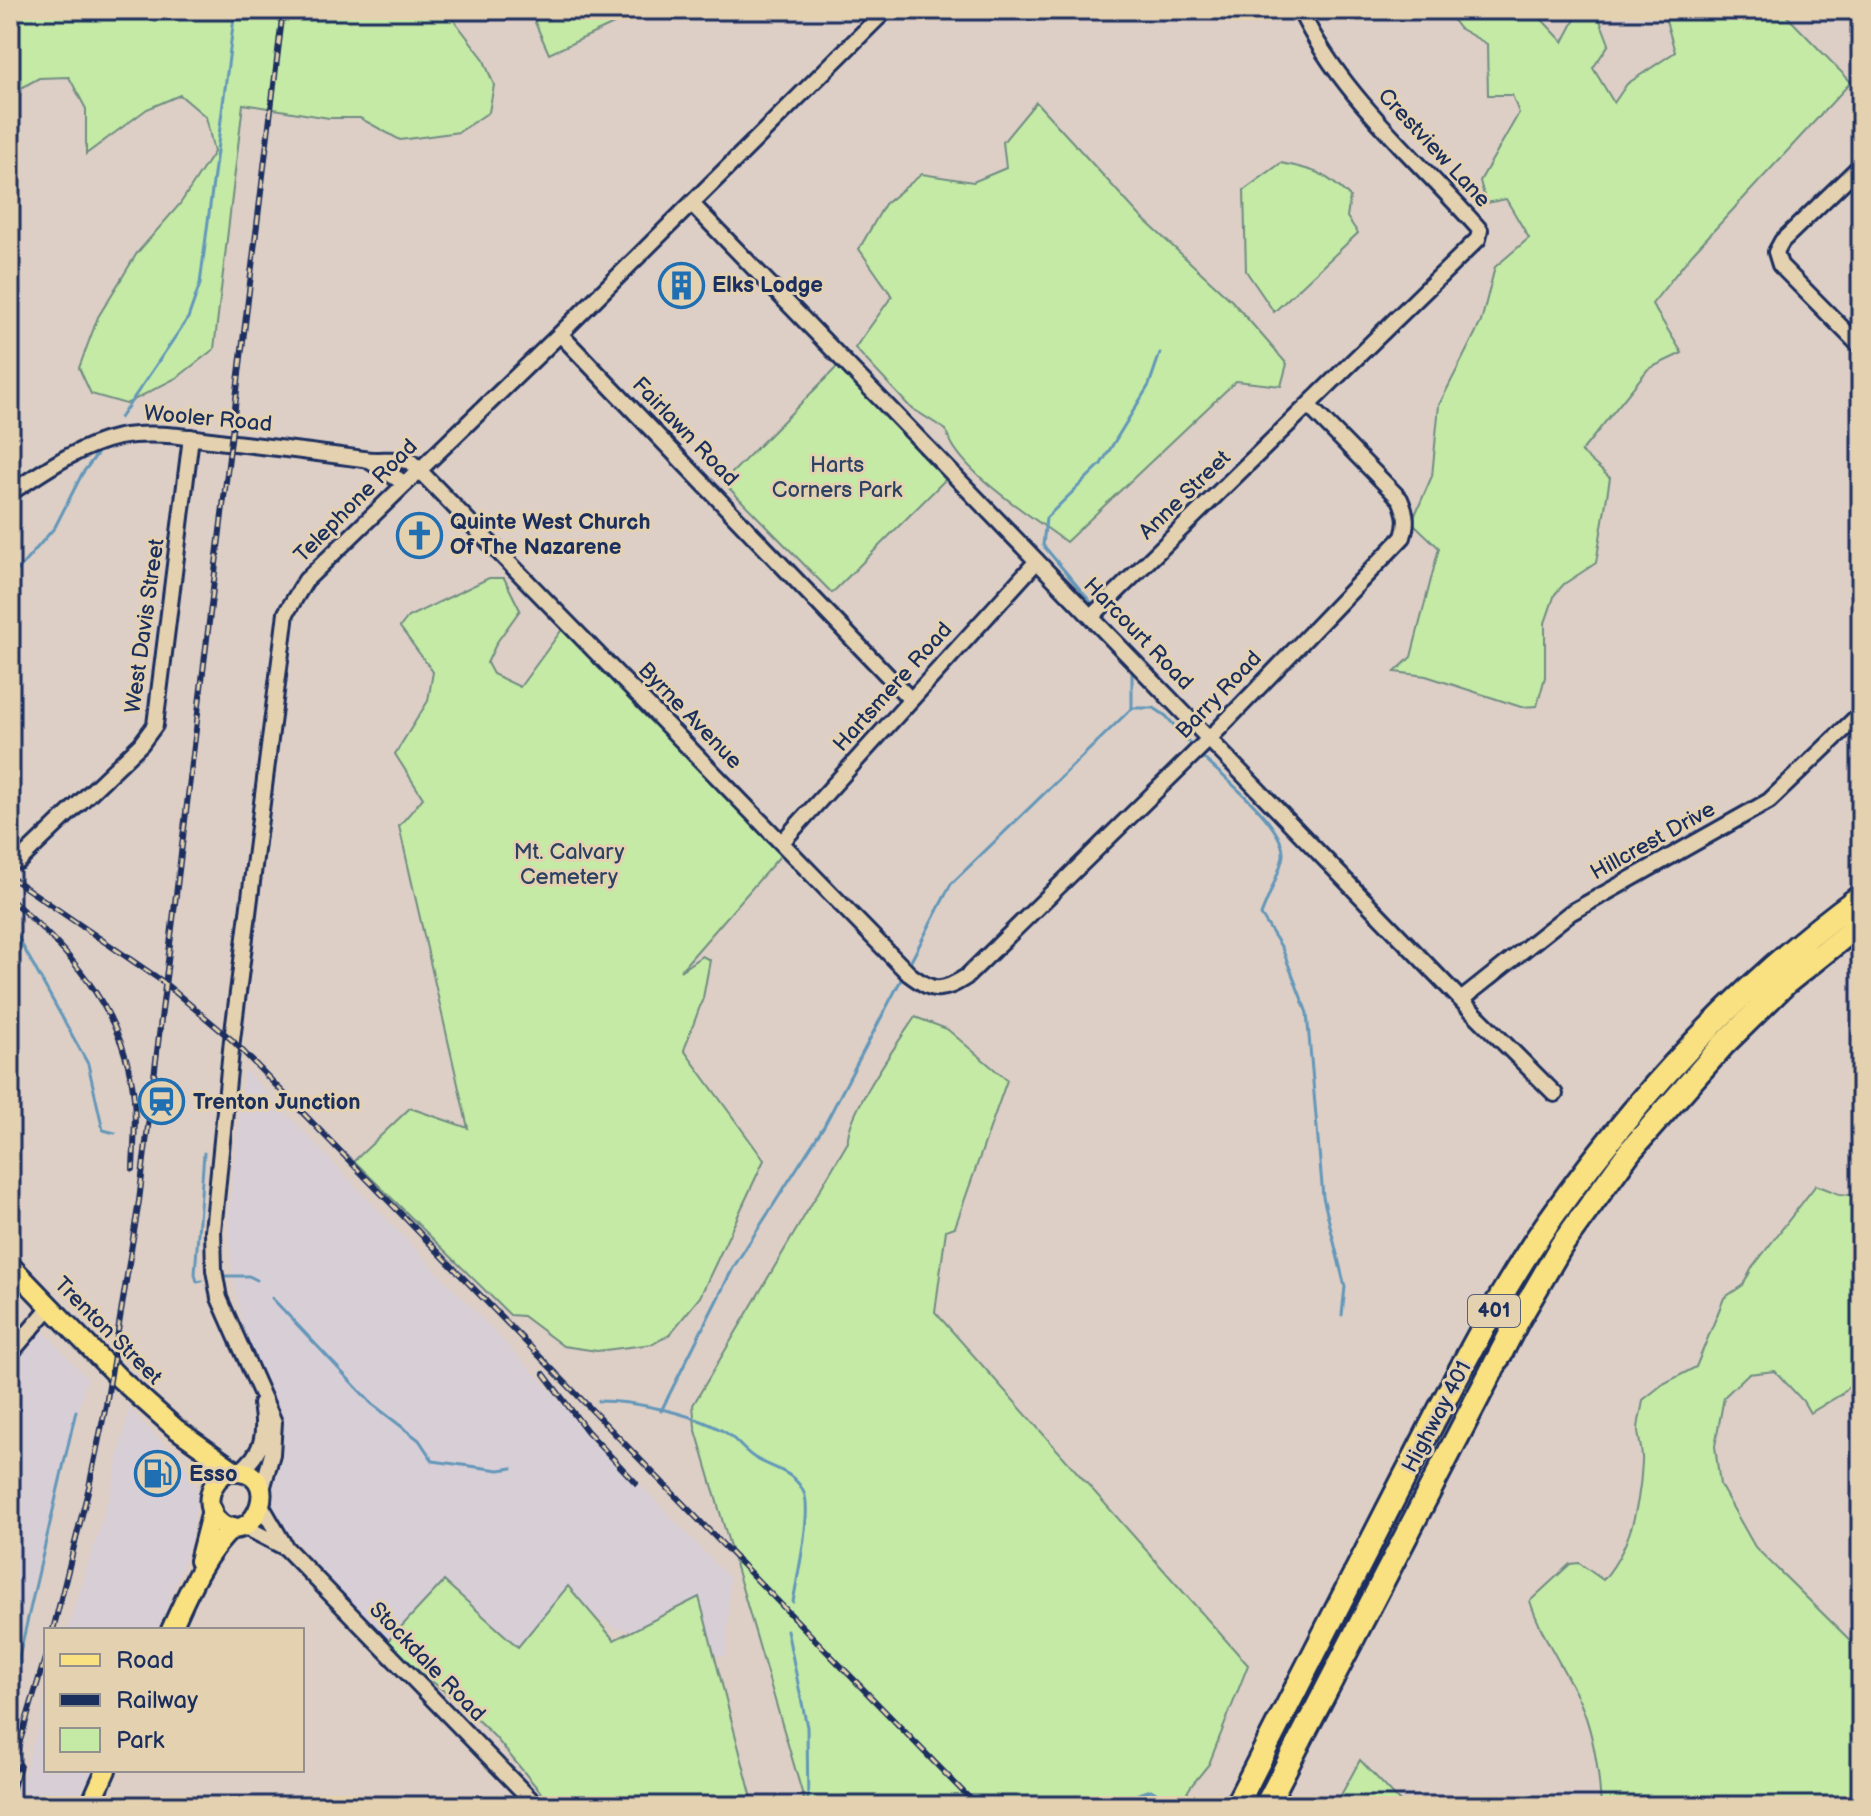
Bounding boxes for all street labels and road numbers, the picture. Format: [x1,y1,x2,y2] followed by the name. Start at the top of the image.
[1372,83,1496,213] street label: Crestview Lane
[626,372,744,492] street label: Fairlawn Road
[143,400,273,438] street label: Wooler Road
[289,434,423,568] street label: Telephone Road
[1133,444,1237,545] street label: Anne Street
[119,537,171,715] street label: West Davis Street
[1077,572,1199,696] street label: Harcourt Road
[828,617,958,757] street label: Hartsmere Road
[1170,645,1268,745] street label: Barry Road
[632,657,748,775] street label: Byrne Avenue
[1586,796,1720,886] street label: Hillcrest Drive
[48,1271,168,1391] street label: Trenton Street
[1468,1295,1520,1327] road number: 401
[1396,1357,1478,1477] street label: Highway 401
[363,1597,491,1727] street label: Stockdale Road

